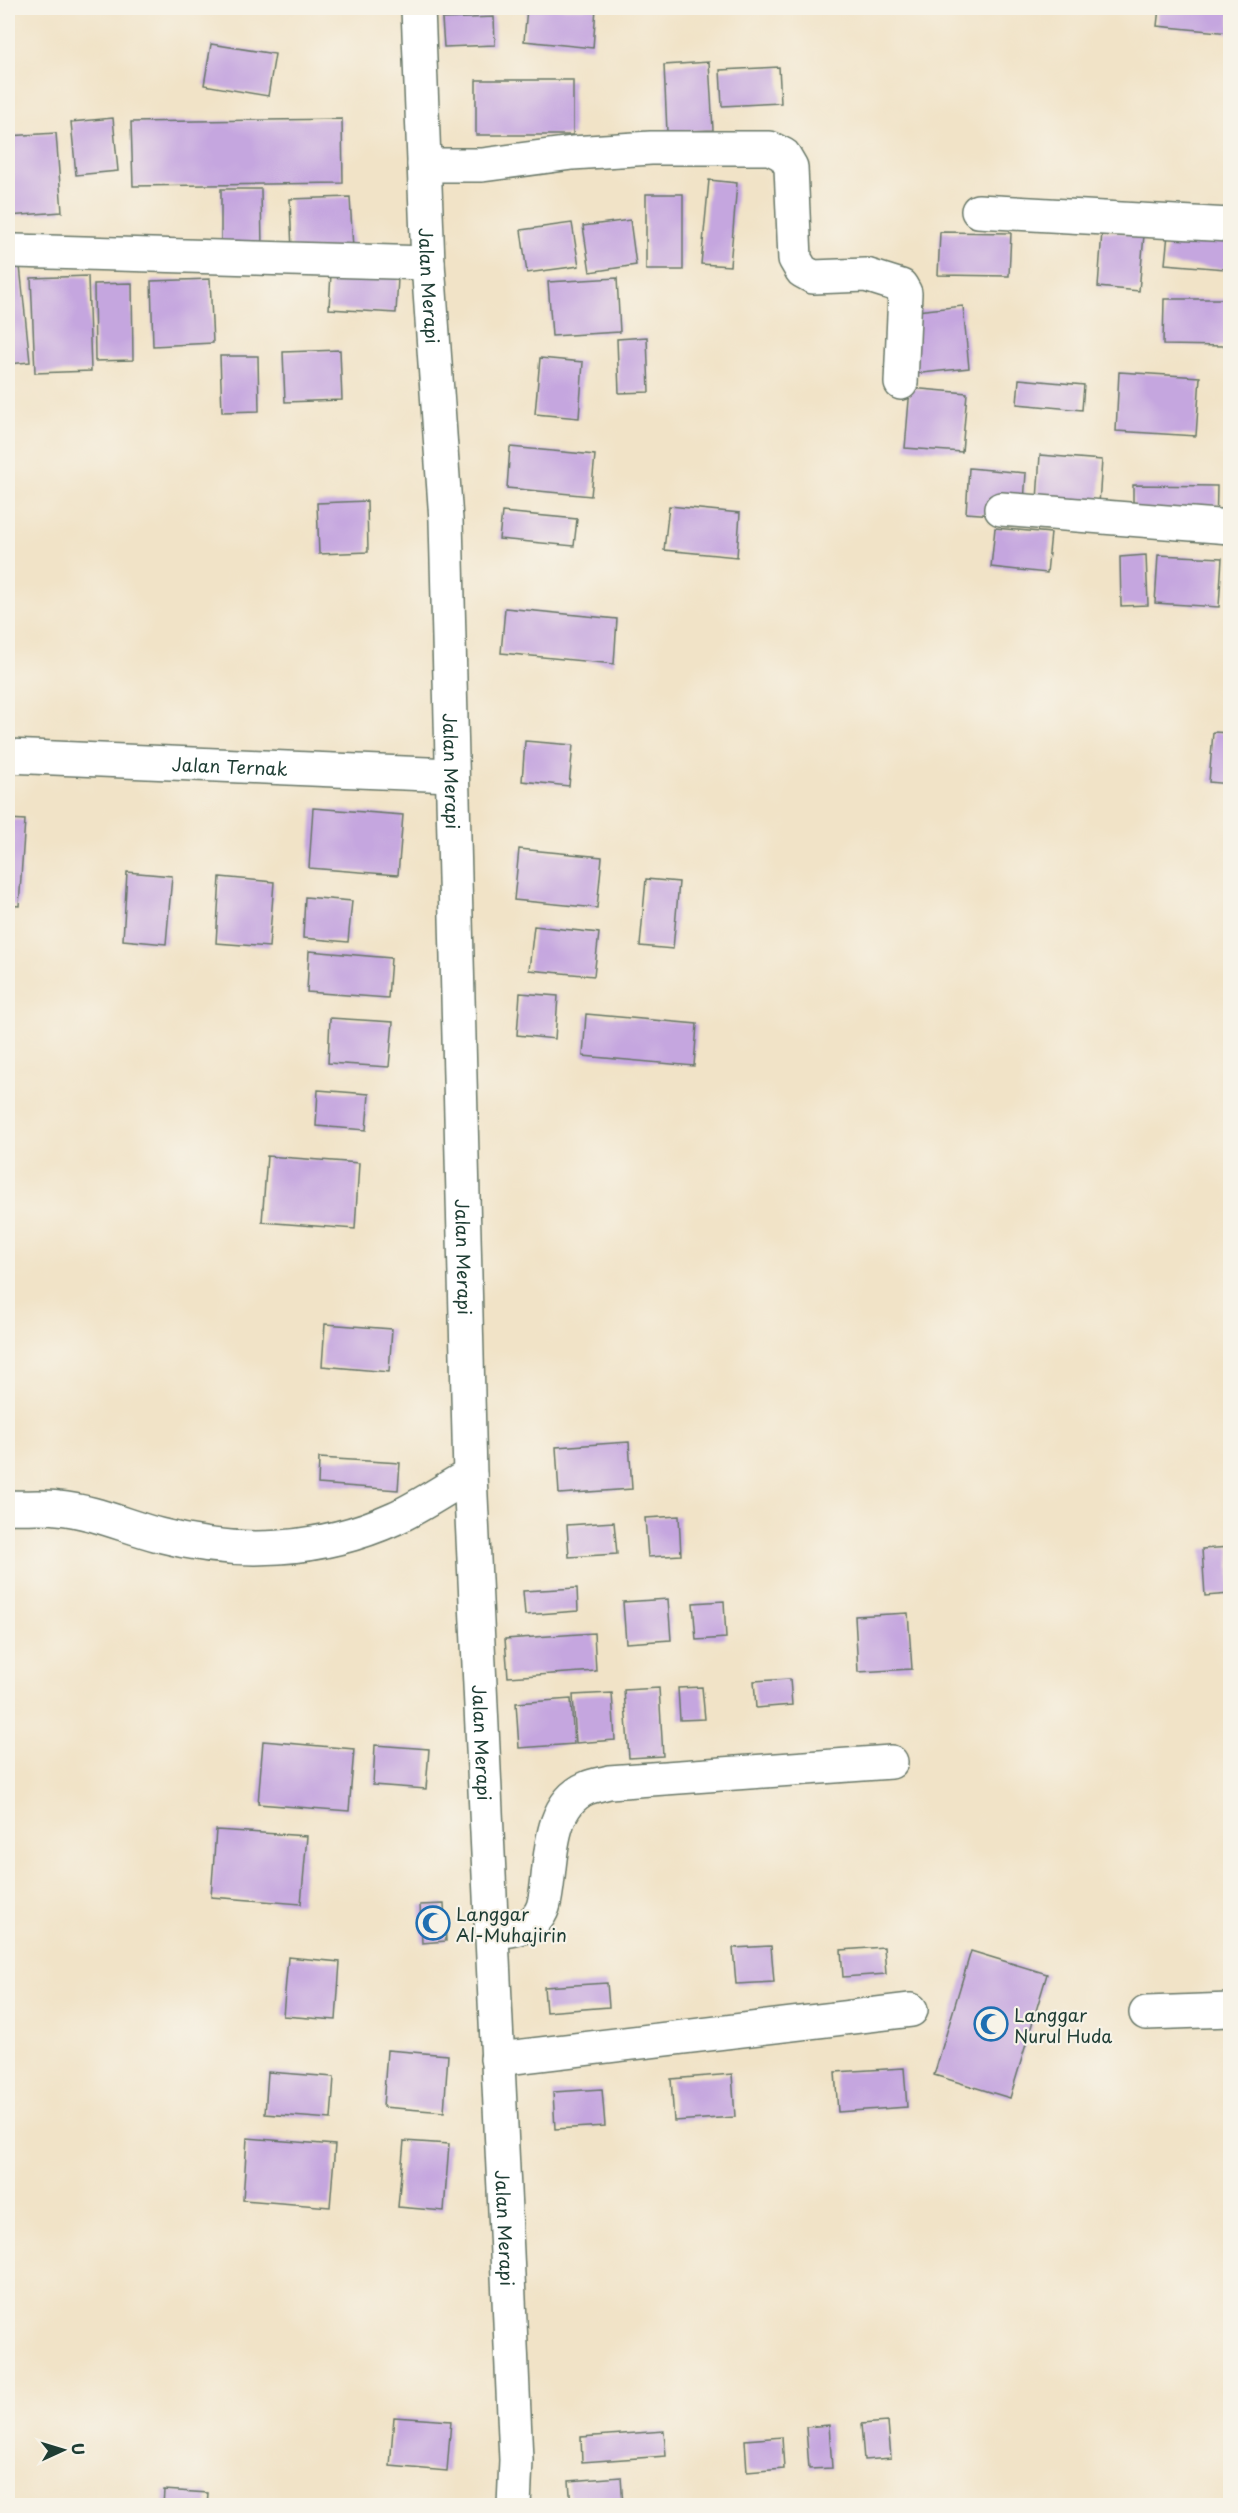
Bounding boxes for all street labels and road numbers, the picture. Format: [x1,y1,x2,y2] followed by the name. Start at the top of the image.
[413,227,447,345] street label: Jalan Merapi
[437,713,467,830] street label: Jalan Merapi
[171,750,288,781] street label: Jalan Ternak
[450,1199,479,1315] street label: Jalan Merapi
[466,1684,499,1801] street label: Jalan Merapi
[490,2169,522,2287] street label: Jalan Merapi

